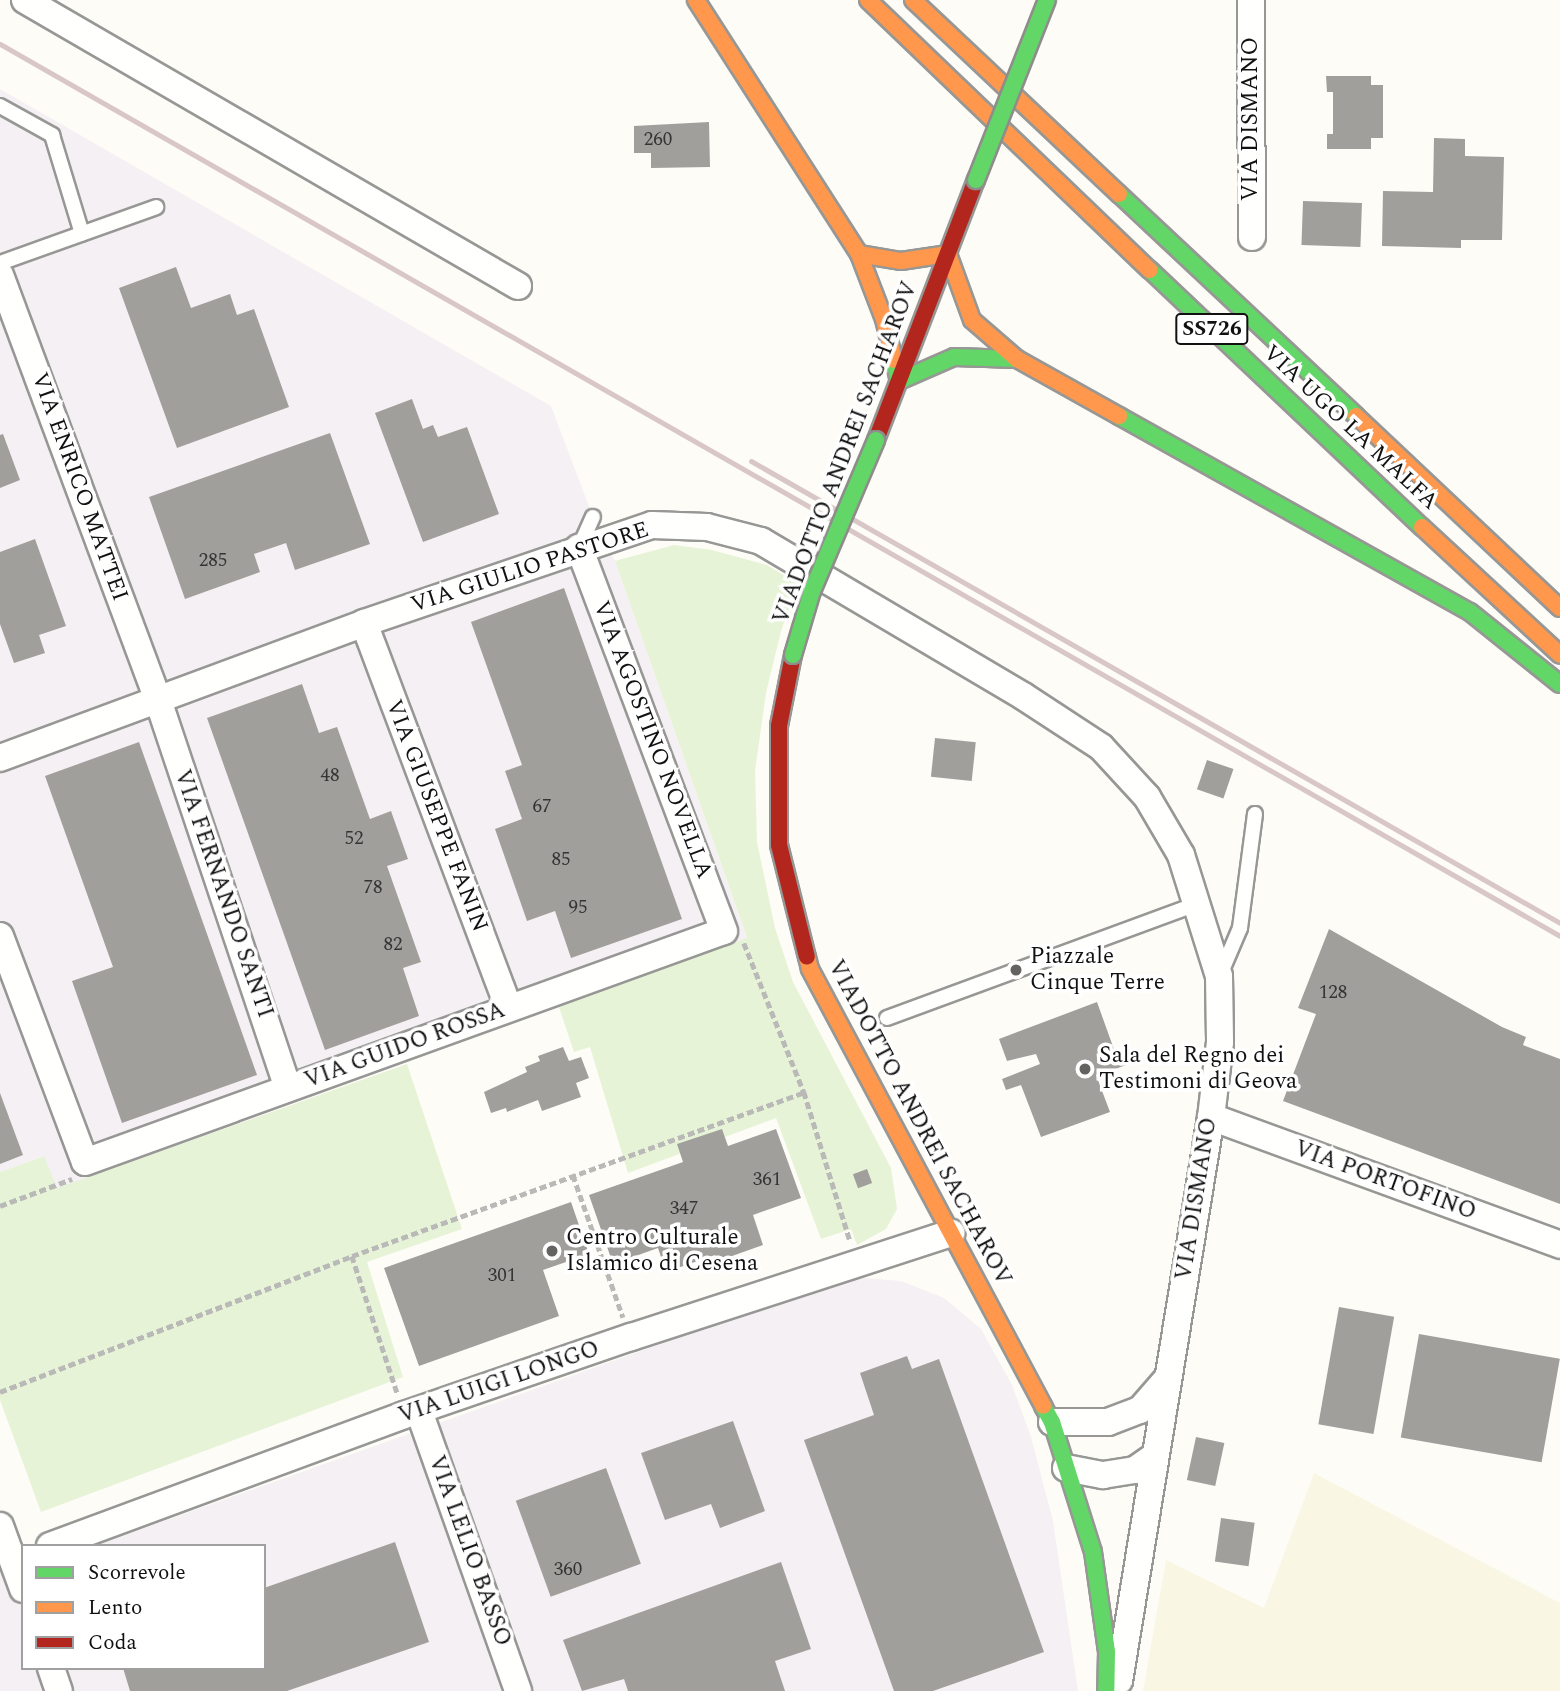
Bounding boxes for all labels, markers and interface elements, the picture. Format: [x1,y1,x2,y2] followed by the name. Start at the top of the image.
[1237,37,1265,201] street label: VIA DISMANO
[644,129,672,151] house number: 260
[768,278,924,628] street label: VIADOTTO ANDREI SACHAROV
[1175,312,1249,346] road number: SS726
[1257,340,1443,516] street label: VIA UGO LA MALFA
[25,369,133,605] street label: VIA ENRICO MATTEI
[408,516,652,620] street label: VIA GIULIO PASTORE
[199,550,227,572] house number: 285
[586,597,718,883] street label: VIA AGOSTINO NOVELLA
[379,696,493,936] street label: VIA GIUSEPPE FANIN
[321,765,339,787] house number: 48
[167,766,279,1022] street label: VIA FERNANDO SANTI
[533,796,551,818] house number: 67
[345,828,363,850] house number: 52
[552,849,570,871] house number: 85
[364,877,382,899] house number: 78
[569,897,587,919] house number: 95
[384,934,402,956] house number: 82
[1030,943,1165,997] place label: Piazzale Cinque Terre
[821,955,1017,1291] street label: VIADOTTO ANDREI SACHAROV
[1008,962,1024,978] marker: Piazzale Cinque Terre
[1319,982,1347,1004] house number: 128
[301,997,509,1095] street label: VIA GUIDO ROSSA
[1099,1042,1297,1096] place label: Sala del Regno dei Testimoni di Geova
[1077,1061,1093,1077] marker: Sala del Regno dei Testimoni di Geova
[1171,1116,1223,1282] street label: VIA DISMANO
[1290,1135,1480,1227] street label: VIA PORTOFINO
[753,1169,781,1191] house number: 361
[670,1198,698,1220] house number: 347
[566,1224,758,1278] place label: Centro Culturale Islamico di Cesena
[544,1243,560,1259] marker: Centro Culturale Islamico di Cesena
[488,1265,516,1287] house number: 301
[395,1336,603,1430] street label: VIA LUIGI LONGO
[422,1452,516,1650] street label: VIA LELIO BASSO
[21,1544,266,1670] legend
[88,1557,186,1589] text: Scorrevole
[554,1559,582,1581] house number: 360
[88,1592,142,1624] text: Lento
[88,1627,137,1659] text: Coda

